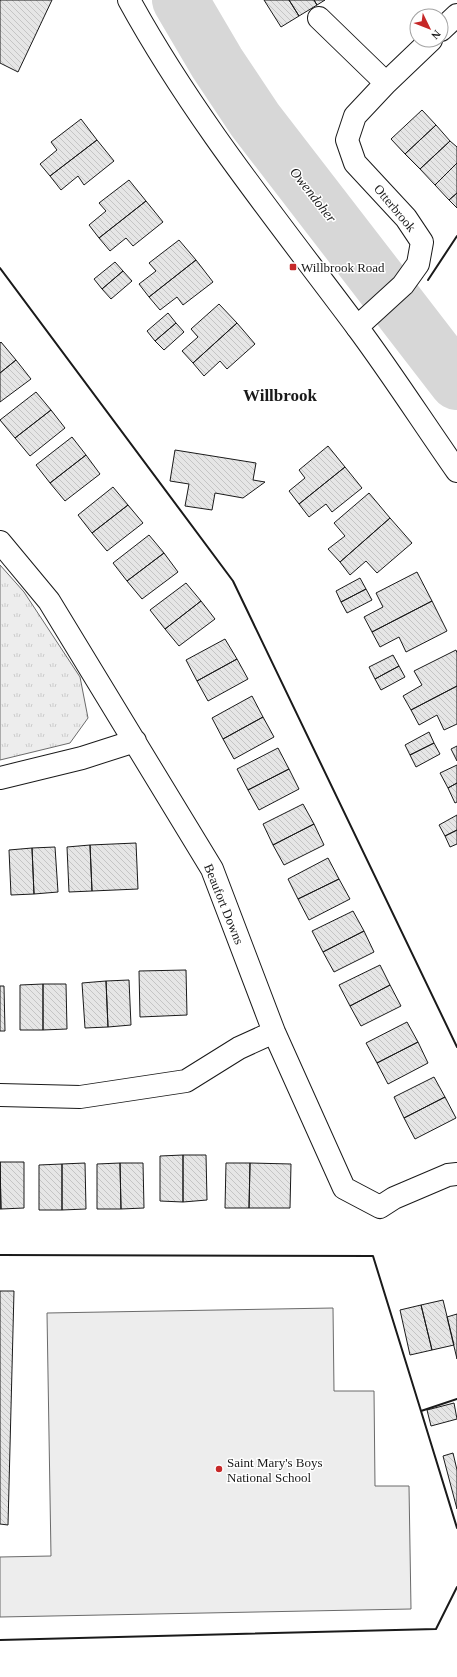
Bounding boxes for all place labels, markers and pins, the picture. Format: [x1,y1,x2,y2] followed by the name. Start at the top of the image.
[301,260,385,275] place label: Willbrook Road
[288,262,298,272] marker: Willbrook Road
[227,1455,323,1485] place label: Saint Mary's Boys National School
[214,1464,224,1474] marker: Saint Mary's Boys National School

